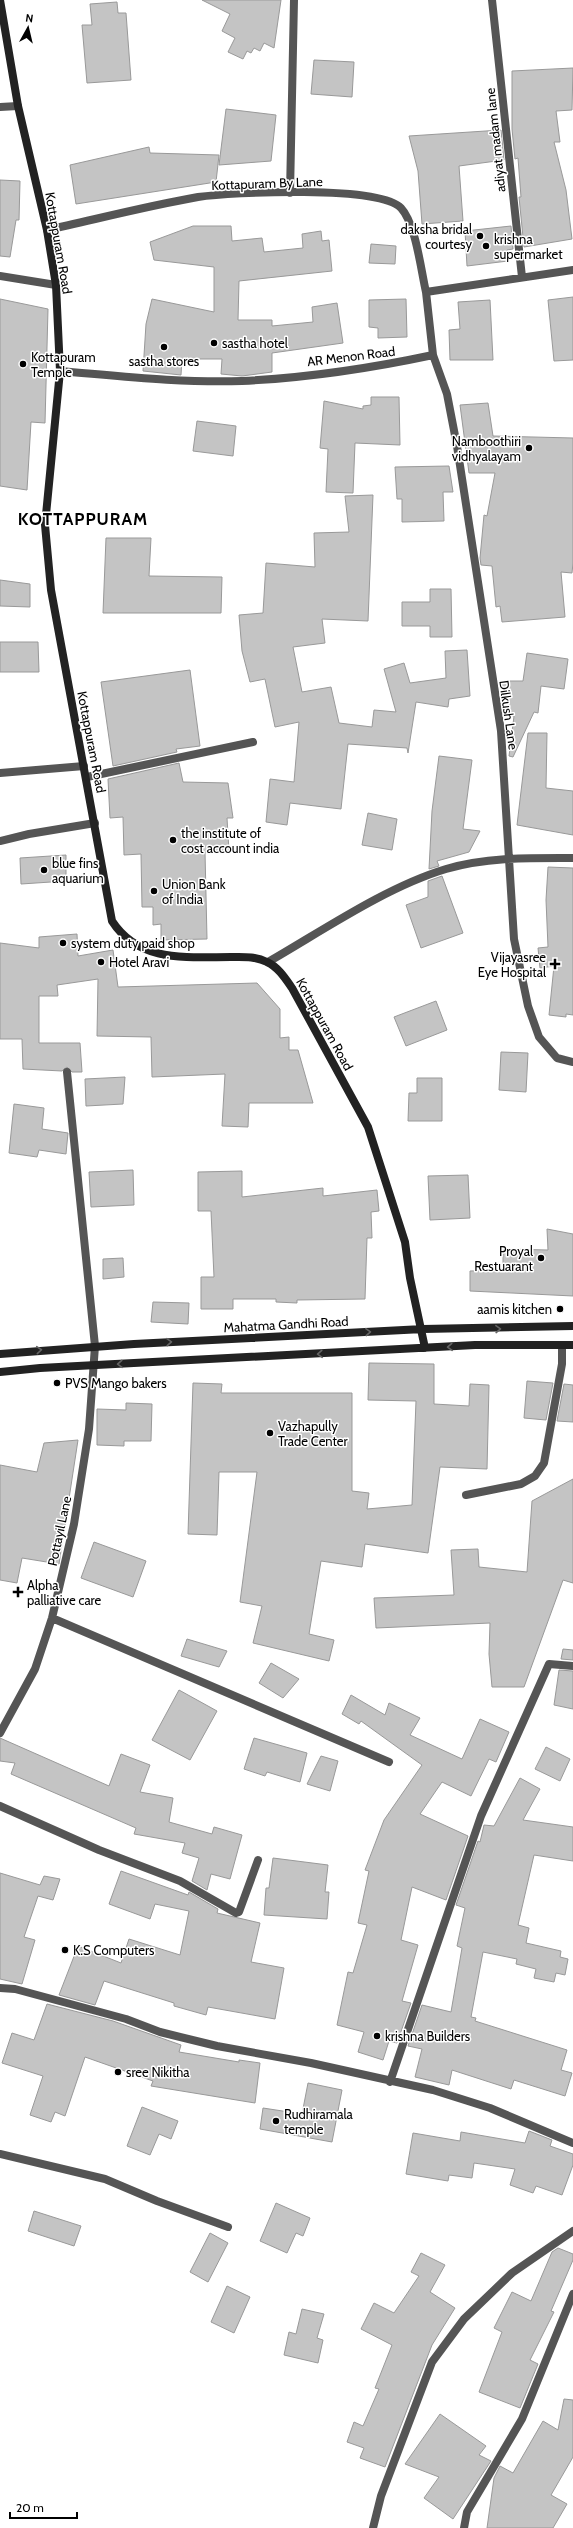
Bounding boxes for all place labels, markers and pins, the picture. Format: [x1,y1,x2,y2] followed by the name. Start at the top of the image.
[401,221,472,252] place label: daksha bridal courtesy
[475,231,485,241] marker: daksha bridal courtesy
[494,231,563,262] place label: krishna supermarket
[481,241,491,251] marker: krishna supermarket
[222,335,288,351] place label: sastha hotel
[209,338,219,348] marker: sastha hotel
[159,342,169,352] marker: sastha stores
[31,349,96,380] place label: Kottapuram Temple
[129,353,200,369] place label: sastha stores
[18,359,28,369] marker: Kottapuram Temple
[452,433,521,464] place label: Namboothiri vidhyalayam
[524,443,534,453] marker: Namboothiri vidhyalayam
[181,825,280,856] place label: the institute of cost account india
[168,835,178,845] marker: the institute of cost account india
[52,855,104,886] place label: blue fins aquarium
[39,865,49,875] marker: blue fins aquarium
[162,876,226,907] place label: Union Bank of India
[149,886,159,896] marker: Union Bank of India
[71,935,195,951] place label: system duty paid shop
[58,938,68,948] marker: system duty paid shop
[478,949,546,980] place label: Vijayasree Eye Hospital
[109,954,169,970] place label: Hotel Aravi
[96,957,106,967] marker: Hotel Aravi
[549,958,561,970] marker: Vijayasree Eye Hospital
[474,1243,534,1274] place label: Proyal Restuarant
[536,1253,546,1263] marker: Proyal Restuarant
[477,1301,552,1317] place label: aamis kitchen
[555,1304,565,1314] marker: aamis kitchen
[65,1375,167,1391] place label: PVS Mango bakers
[52,1378,62,1388] marker: PVS Mango bakers
[278,1418,348,1449] place label: Vazhapully Trade Center
[265,1428,275,1438] marker: Vazhapully Trade Center
[27,1577,102,1608] place label: Alpha palliative care
[12,1586,24,1598] marker: Alpha palliative care
[73,1942,155,1958] place label: K.S Computers
[60,1945,70,1955] marker: K.S Computers
[385,2028,471,2044] place label: krishna Builders
[372,2031,382,2041] marker: krishna Builders
[126,2064,190,2080] place label: sree Nikitha
[113,2067,123,2077] marker: sree Nikitha
[284,2106,353,2137] place label: Rudhiramala temple
[271,2116,281,2126] marker: Rudhiramala temple

